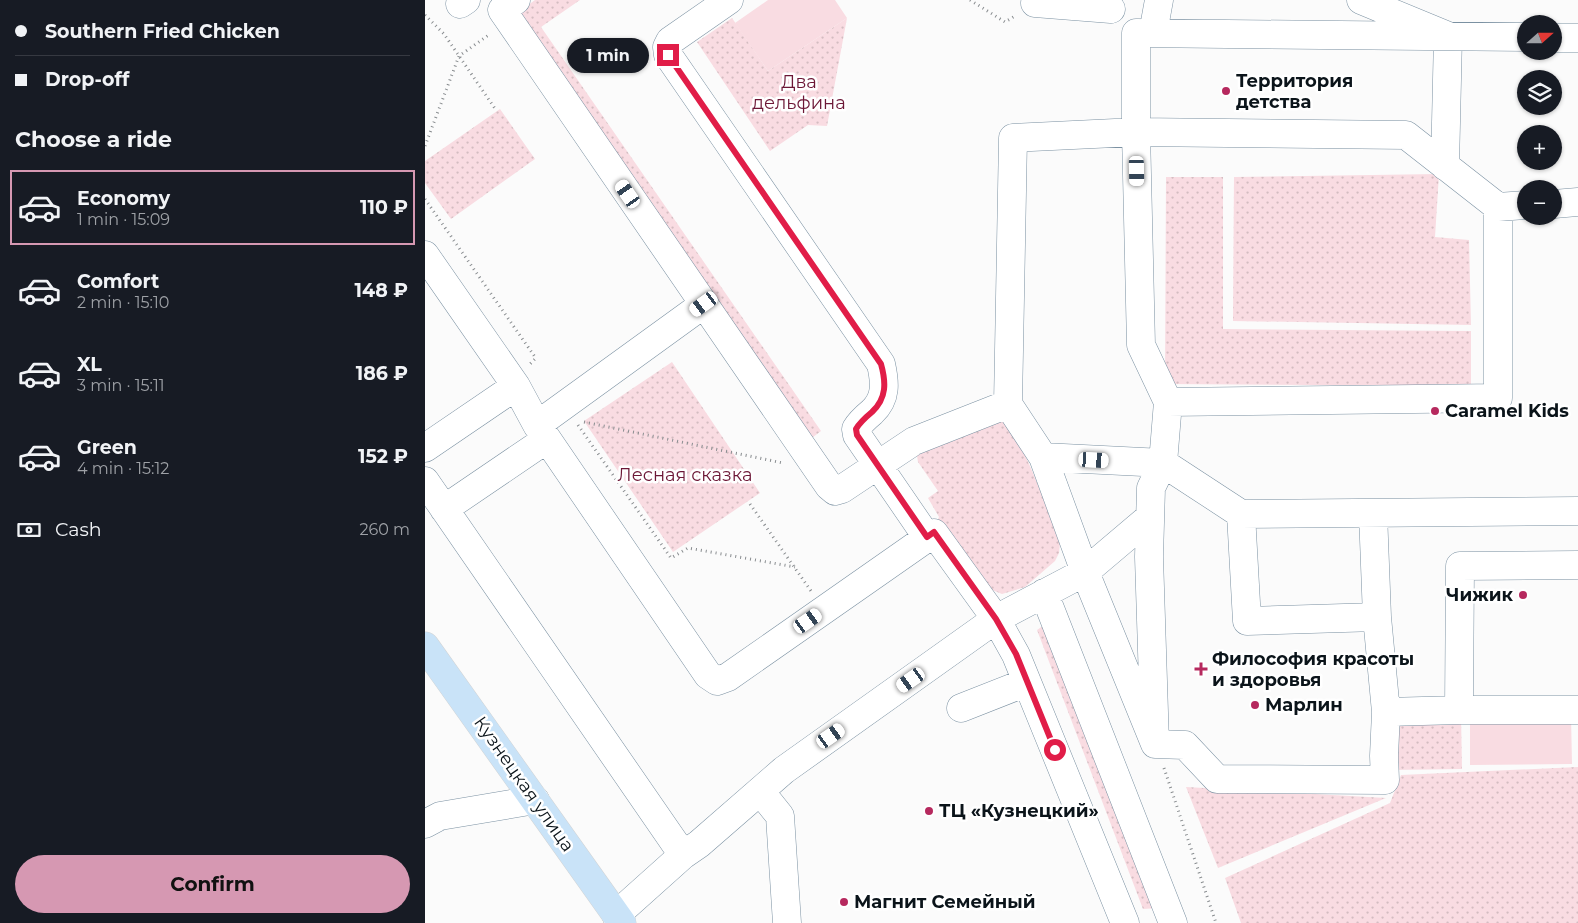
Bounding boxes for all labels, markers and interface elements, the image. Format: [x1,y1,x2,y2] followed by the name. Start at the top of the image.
[1517,15,1563,60] north arrow
[1517,15,1562,225] map controls
[45,20,280,43] text: Southern Fried Chicken
[568,38,651,72] callout: 1 min
[657,44,679,66] route end
[586,46,630,65] text: 1 min
[45,68,129,91] text: Drop-off
[1236,70,1353,113] place label: Территория детства
[1517,70,1562,115] button: layers
[752,71,846,114] park label: Два дельфина
[1220,85,1232,97] marker: Территория детства
[1517,125,1562,170] button: +
[15,126,172,153] text: Choose a ride
[1129,156,1144,186] car
[613,177,642,211] car
[1517,180,1562,225] button: −
[17,185,62,230] icon: car
[77,187,170,210] text: Economy
[360,196,408,219] text: 110 ₽
[77,210,170,229] text: 1 min · 15:09
[17,268,62,313] icon: car
[77,270,159,293] text: Comfort
[355,279,408,302] text: 148 ₽
[687,289,720,319] car
[77,293,169,312] text: 2 min · 15:10
[17,351,62,396] icon: car
[77,353,102,376] text: XL
[356,362,408,385] text: 186 ₽
[77,376,165,395] text: 3 min · 15:11
[1445,400,1569,422] place label: Caramel Kids
[1429,405,1441,417] marker: Caramel Kids
[17,434,62,479] icon: car
[77,436,137,459] text: Green
[358,445,408,468] text: 152 ₽
[1078,452,1109,468] car
[77,459,169,478] text: 4 min · 15:12
[618,464,752,486] park label: Лесная сказка
[15,516,43,544] icon: cash
[55,518,102,541] text: Cash
[359,520,410,539] text: 260 m
[1446,584,1513,606] place label: Чижик
[1517,589,1529,601] marker: Чижик
[791,606,824,636] car
[1212,648,1414,691] place label: Философия красоты и здоровья
[1194,662,1208,676] marker: Философия красоты и здоровья
[894,665,927,695] car
[1265,694,1343,716] place label: Марлин
[1249,699,1261,711] marker: Марлин
[469,712,579,856] street label: Кузнецкая улица
[814,721,847,751] car
[1044,739,1066,761] route start
[939,800,1099,822] place label: ТЦ «Кузнецкий»
[923,805,935,817] marker: ТЦ «Кузнецкий»
[15,855,410,913] button: Confirm
[854,891,1036,913] place label: Магнит Семейный
[838,896,850,908] marker: Магнит Семейный

